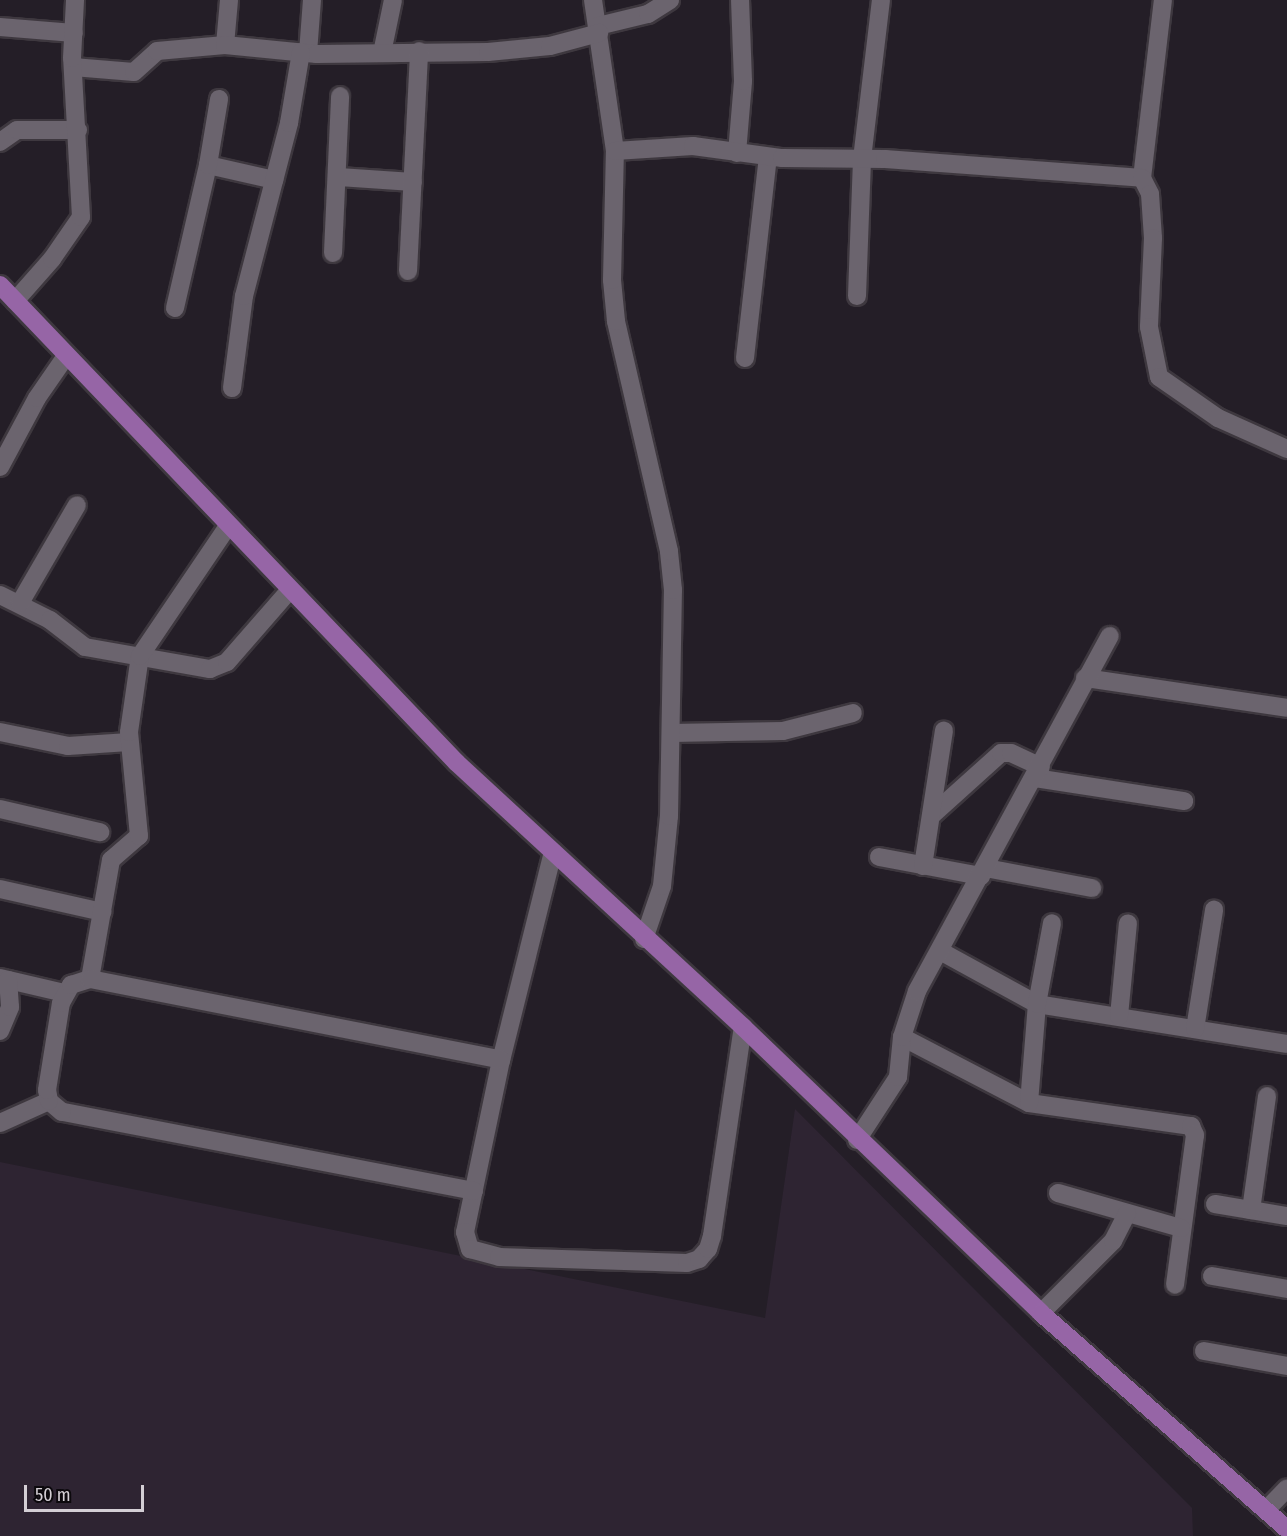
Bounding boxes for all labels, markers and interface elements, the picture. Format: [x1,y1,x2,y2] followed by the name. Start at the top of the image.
[27,1473,147,1511] scale bar
[35,1484,71,1506] text: 50 m

